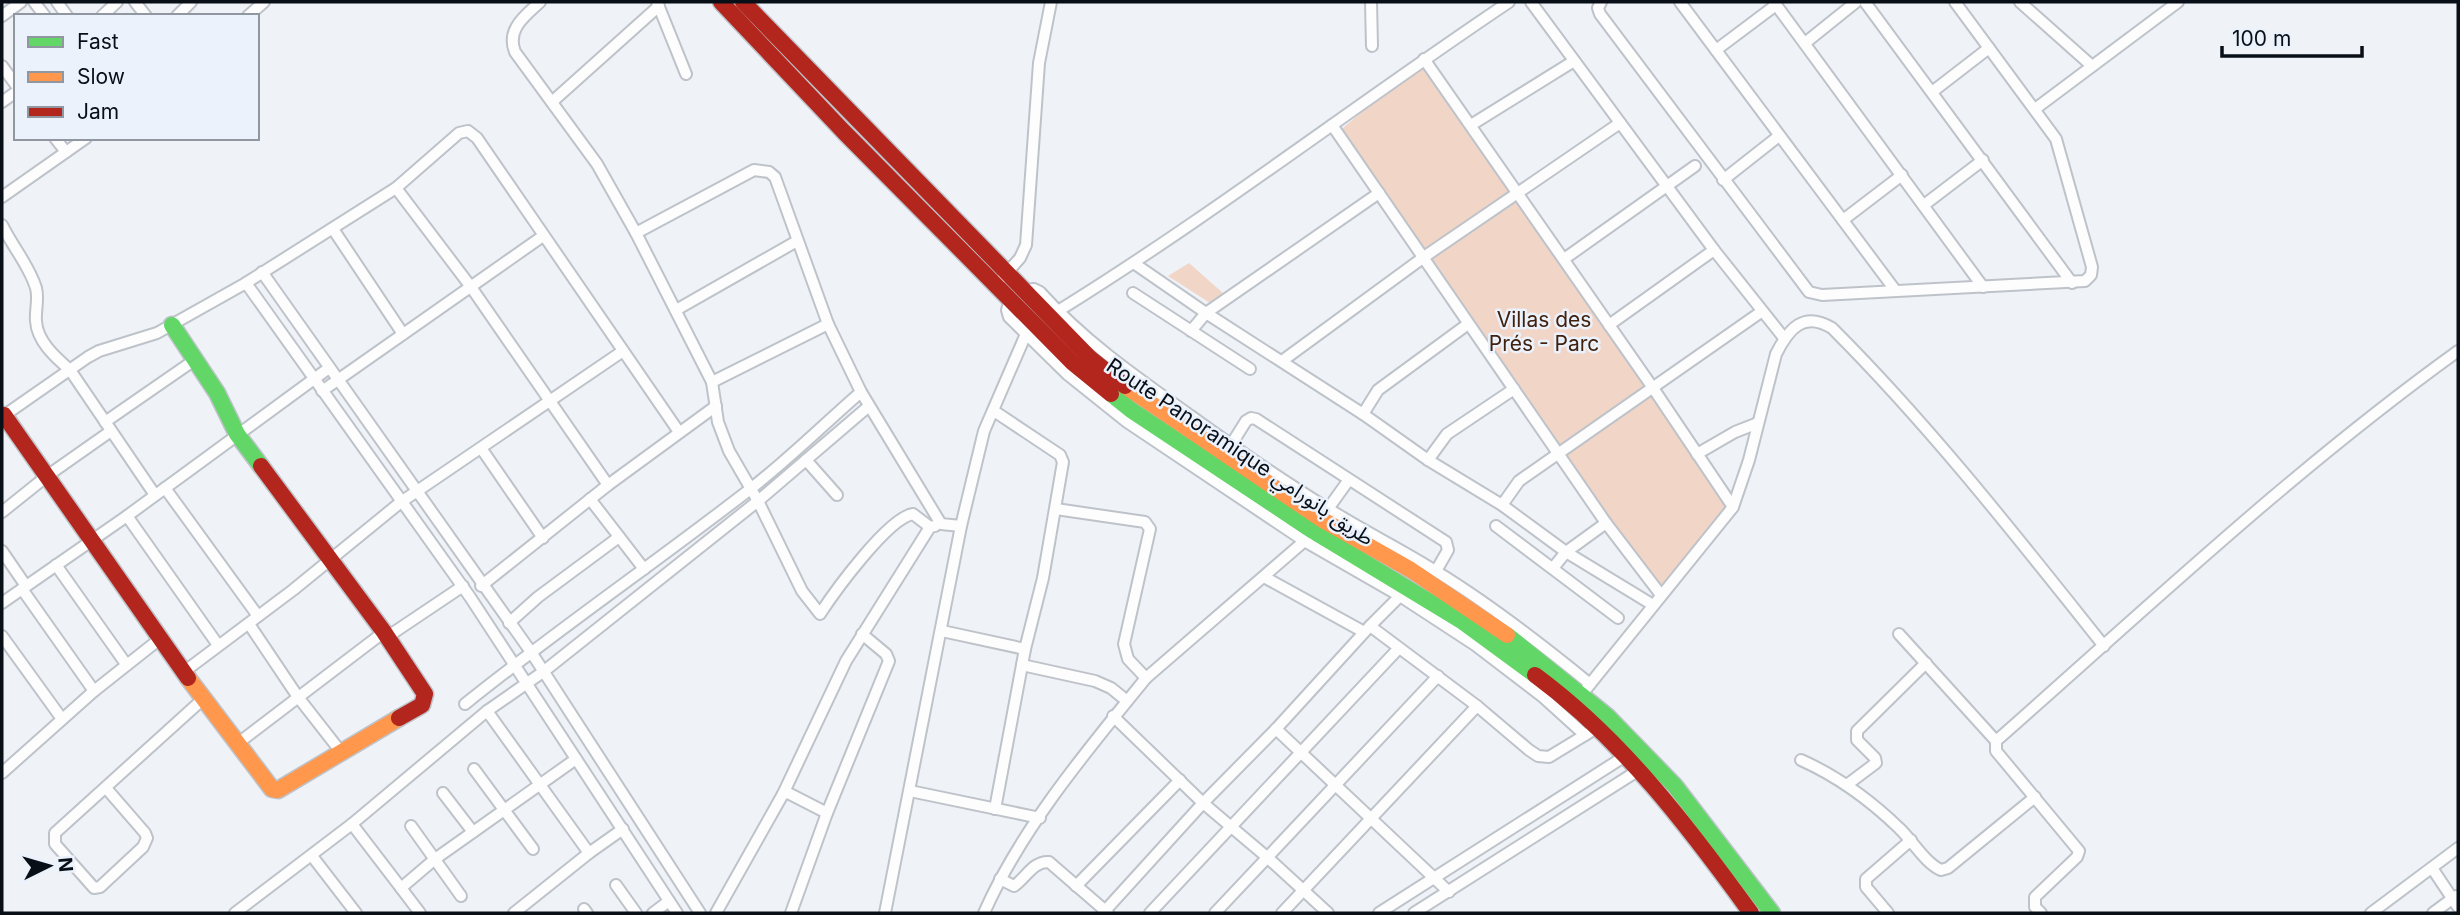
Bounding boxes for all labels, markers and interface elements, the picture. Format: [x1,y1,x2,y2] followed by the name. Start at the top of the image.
[14,14,259,140] legend
[2222,14,2362,58] scale bar
[2232,26,2291,51] text: 100 m
[77,29,119,54] text: Fast
[77,64,125,89] text: Slow
[77,99,119,124] text: Jam
[1489,307,1599,356] park label: Villas des Prés - Parc
[1100,353,1379,554] street label: Route Panoramique طريق بانورامي
[14,831,84,901] north arrow
[53,856,78,873] text: N

